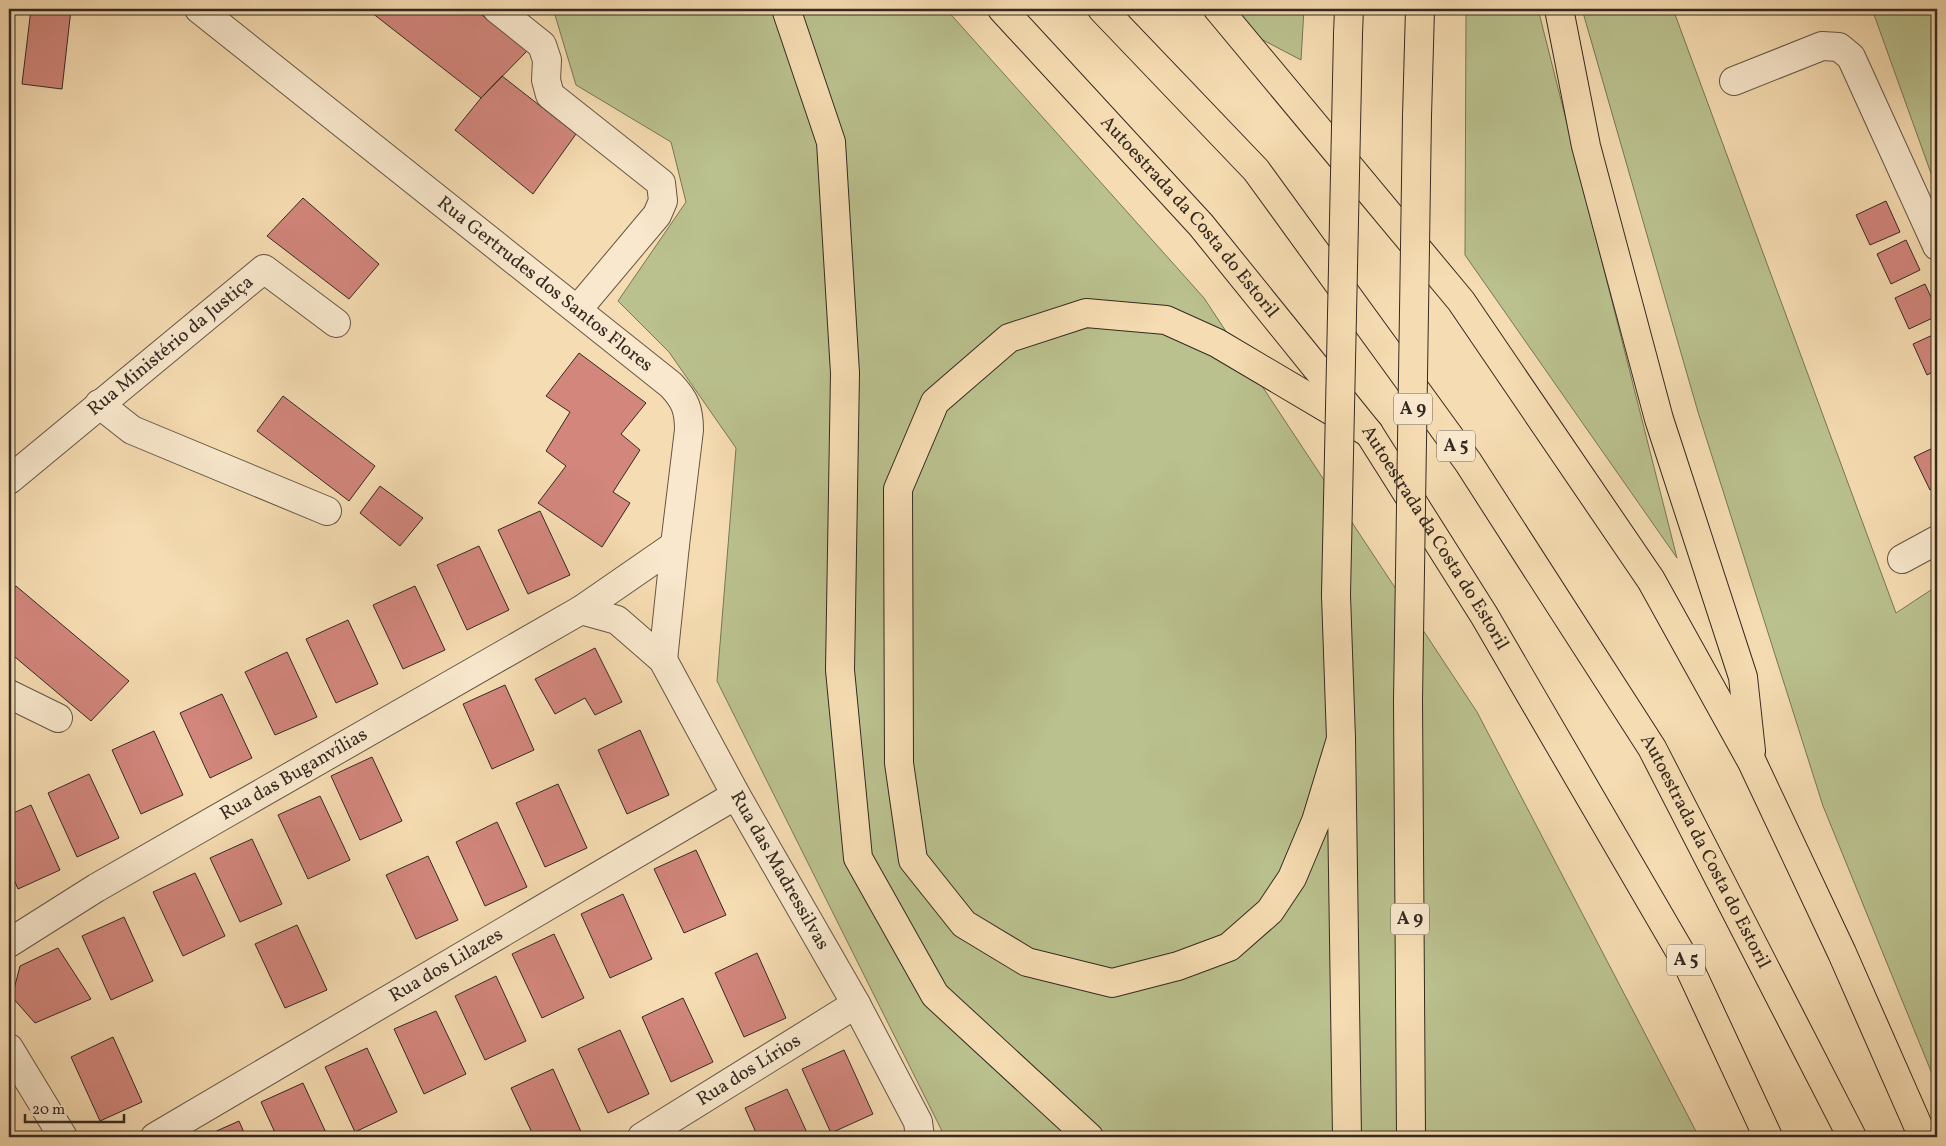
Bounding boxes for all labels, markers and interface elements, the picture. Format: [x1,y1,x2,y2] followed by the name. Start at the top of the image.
[1094,110,1285,324] street label: Autoestrada da Costa do Estoril
[431,190,658,378] street label: Rua Gertrudes dos Santos Flores
[82,270,259,423] street label: Rua Ministério da Justiça
[1394,394,1432,424] road number: A 9
[1355,421,1515,655] street label: Autoestrada da Costa do Estoril
[1437,431,1475,462] road number: A 5
[215,722,372,827] street label: Rua das Buganvílias
[1634,729,1776,973] street label: Autoestrada da Costa do Estoril
[724,786,835,955] street label: Rua das Madressilvas
[1391,904,1429,934] road number: A 9
[385,922,508,1009] street label: Rua dos Lilazes
[1667,944,1705,976] road number: A 5
[692,1028,806,1113] street label: Rua dos Lírios
[25,1091,124,1123] scale bar
[32,1100,65,1121] text: 20 m

